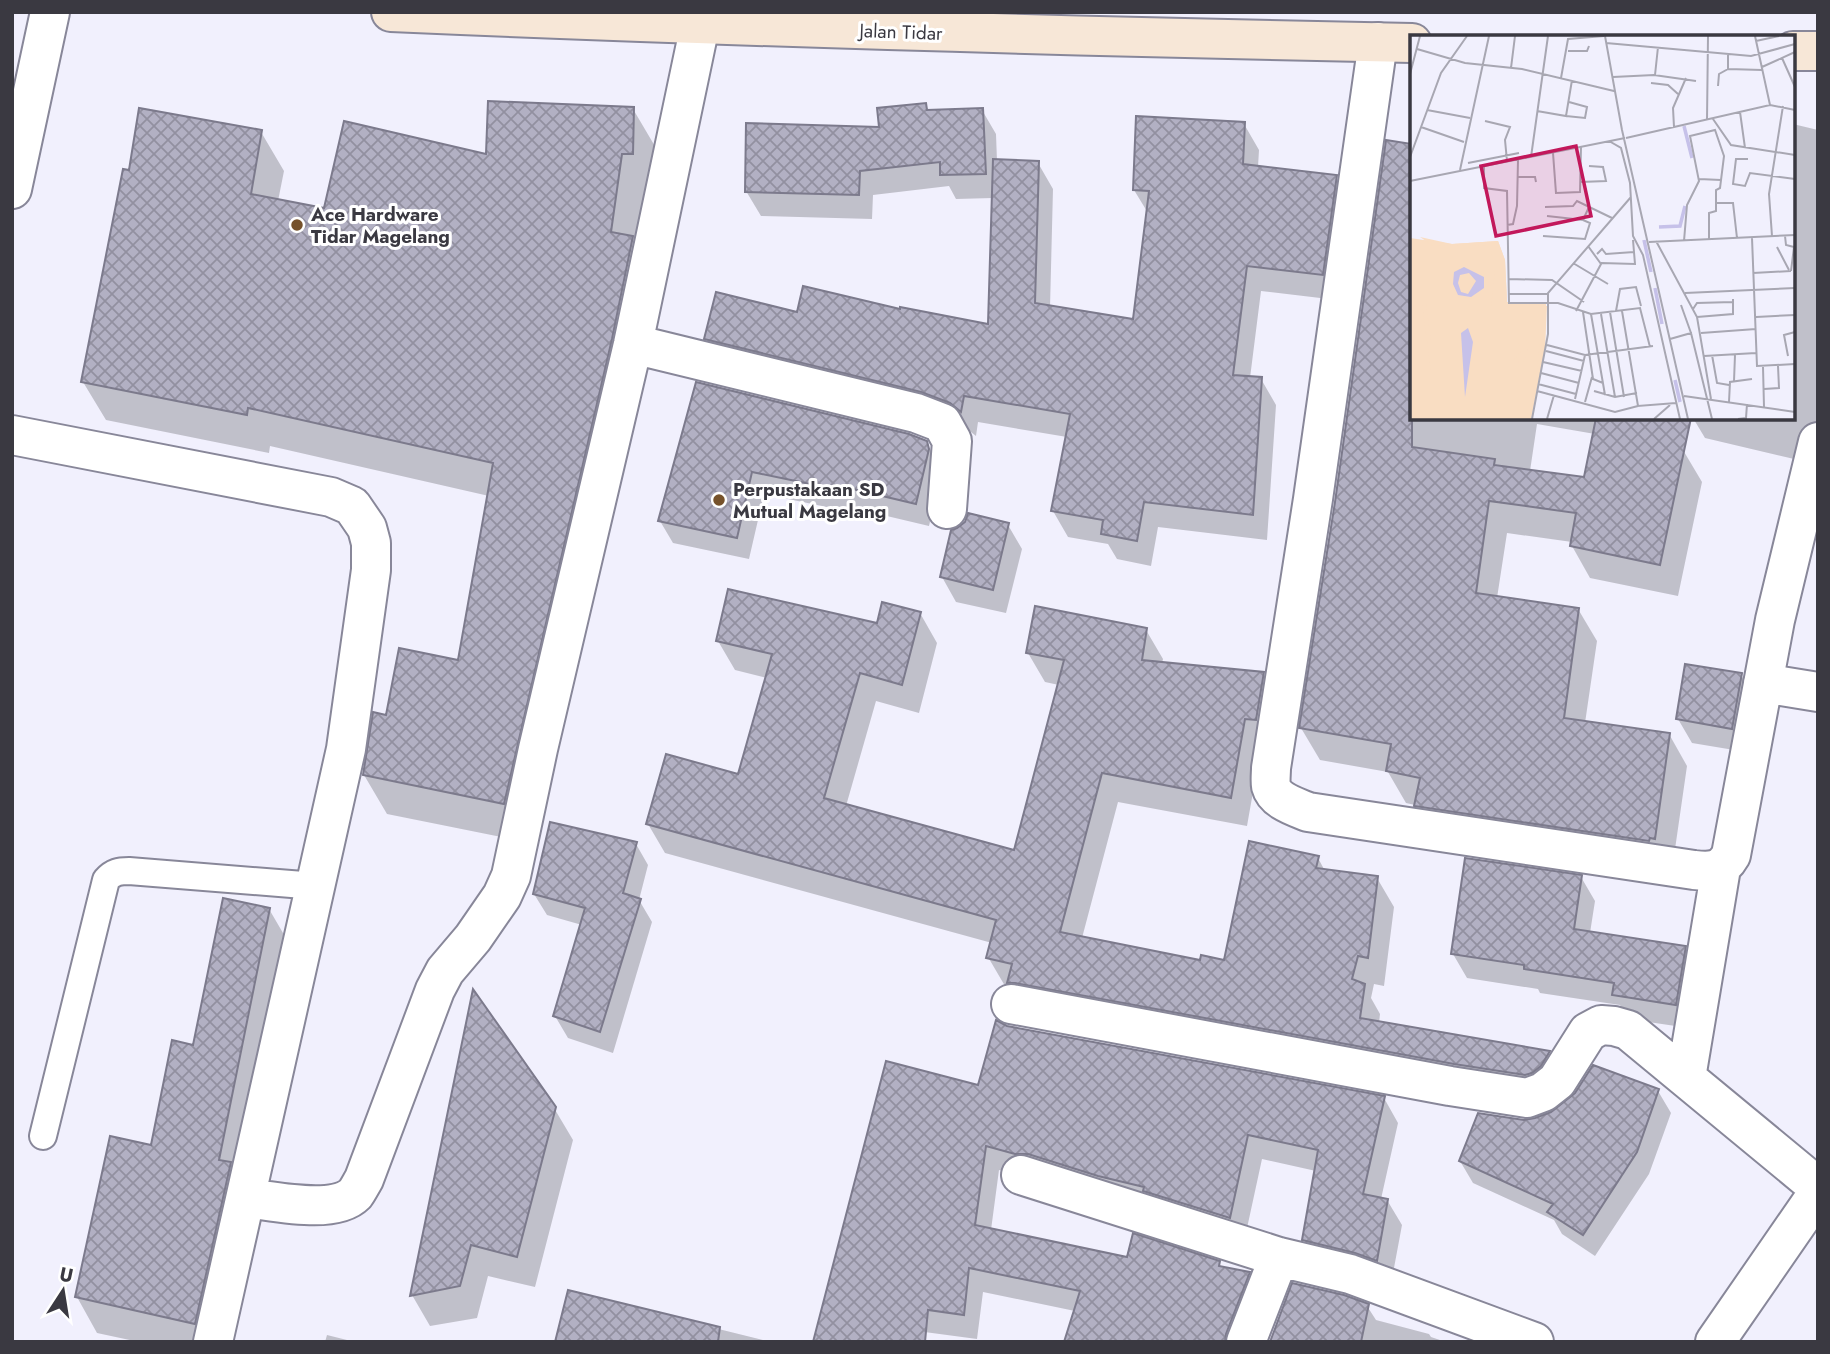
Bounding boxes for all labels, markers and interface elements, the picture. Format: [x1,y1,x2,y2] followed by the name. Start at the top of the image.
[856,17,943,47] street label: Jalan Tidar
[1410,35,1795,420] inset map
[310,201,450,250] place label: Ace Hardware Tidar Magelang
[289,217,305,233] marker: Ace Hardware Tidar Magelang
[733,476,886,525] place label: Perpustakaan SD Mutual Magelang
[711,492,727,508] marker: Perpustakaan SD Mutual Magelang
[28,1256,98,1326] north arrow
[57,1260,76,1289] text: U

